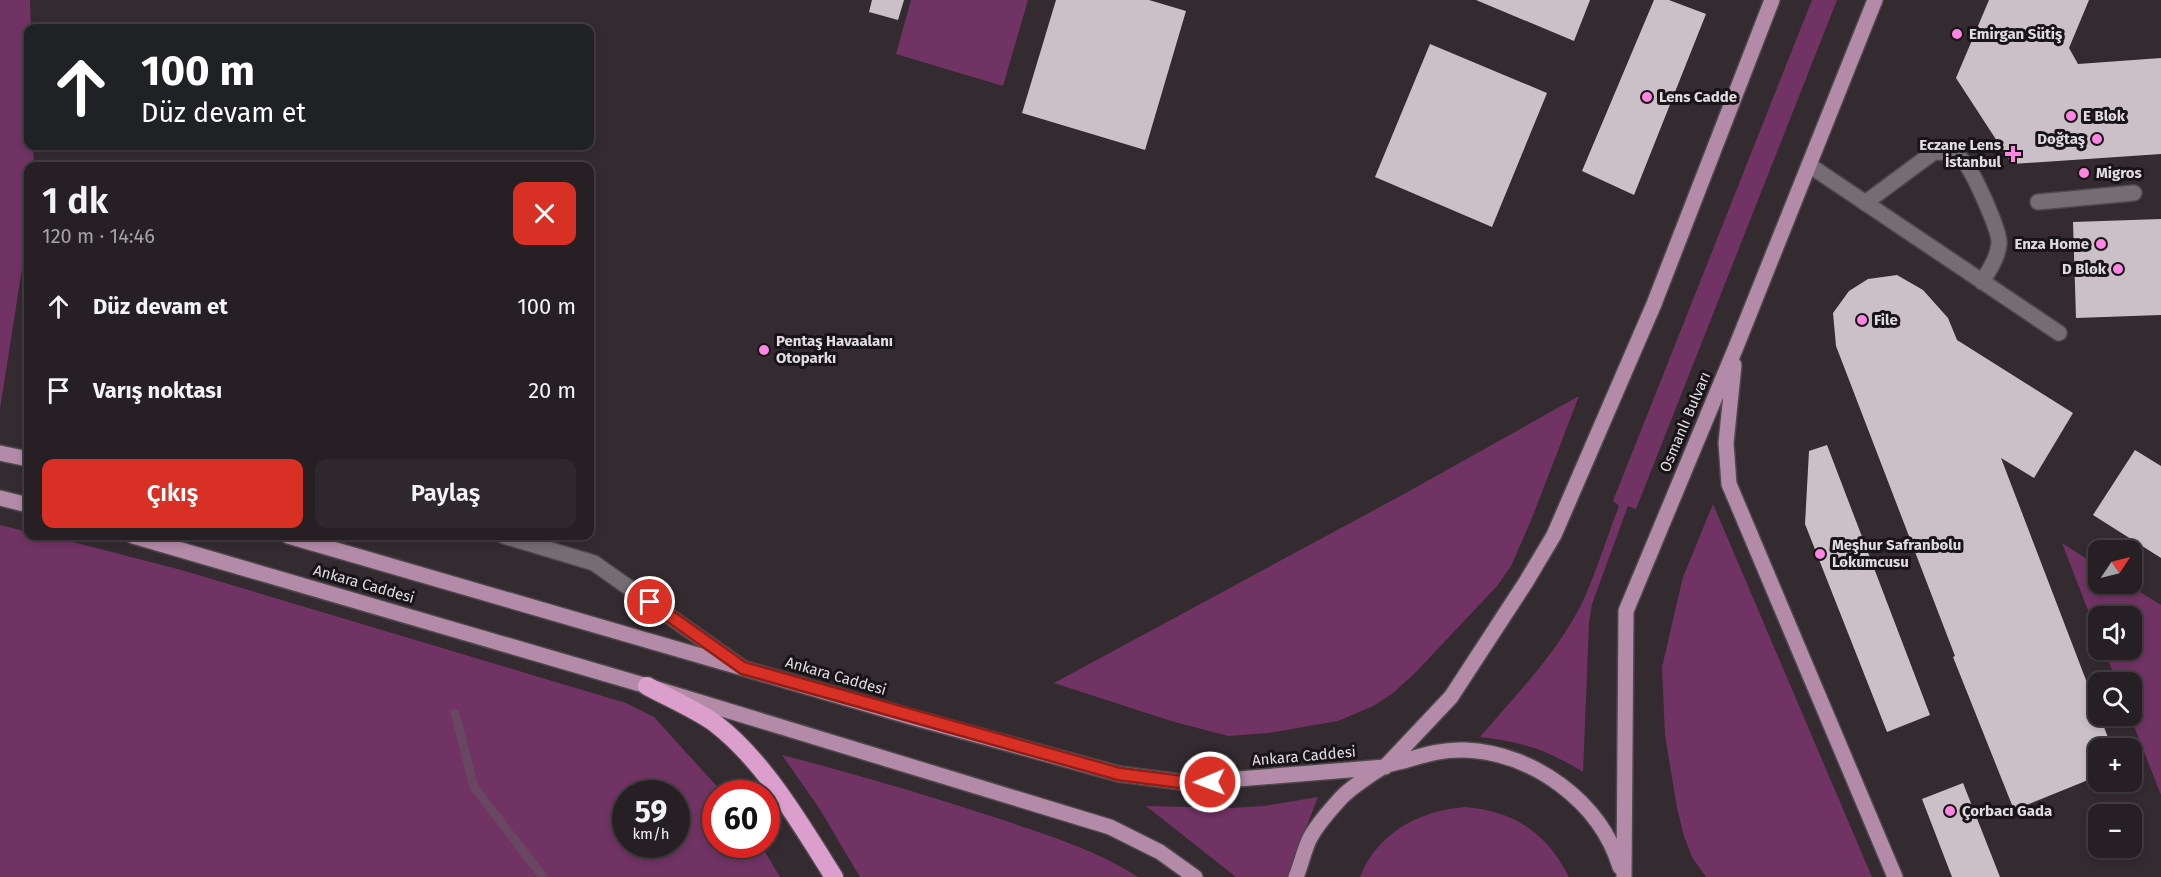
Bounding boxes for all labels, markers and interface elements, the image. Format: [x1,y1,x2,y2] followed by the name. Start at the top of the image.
[1969,25,2062,44] place label: Emirgan Sütiş
[1950,27,1964,41] marker: Emirgan Sütiş
[141,46,255,96] text: 100 m
[42,48,120,126] icon: ahead
[1659,88,1737,106] place label: Lens Cadde
[1640,90,1654,104] marker: Lens Cadde
[141,97,306,129] text: Düz devam et
[2083,107,2126,125] place label: E Blok
[2064,109,2078,123] marker: E Blok
[2037,130,2085,149] place label: Doğtaş
[2090,132,2104,146] marker: Doğtaş
[1919,136,2002,171] place label: Eczane Lens İstanbul
[2006,147,2020,161] marker: Eczane Lens İstanbul
[2096,164,2142,182] place label: Migros
[2077,166,2091,180] marker: Migros
[42,179,108,223] text: 1 dk
[513,182,576,245] button: close
[42,224,155,248] text: 120 m · 14:46
[2014,235,2089,253] place label: Enza Home
[2094,237,2108,251] marker: Enza Home
[2062,260,2107,278] place label: D Blok
[2111,262,2125,276] marker: D Blok
[42,290,75,323] icon: ahead
[93,293,228,320] text: Düz devam et
[517,293,576,320] text: 100 m
[1874,311,1898,329] place label: File
[1855,313,1869,327] marker: File
[776,332,893,367] place label: Pentaş Havaalanı Otoparkı
[757,343,771,357] marker: Pentaş Havaalanı Otoparkı
[1656,369,1714,475] street label: Osmanlı Bulvarı
[42,374,75,407] icon: arrive
[93,377,222,404] text: Varış noktası
[528,377,576,404] text: 20 m
[42,459,303,528] button: Çıkış
[315,459,576,528] button: Paylaş
[1832,536,1961,571] place label: Meşhur Safranbolu Lokumcusu
[2088,540,2142,594] north arrow
[2088,540,2142,858] map controls
[1813,547,1827,561] marker: Meşhur Safranbolu Lokumcusu
[311,561,417,607] street label: Ankara Caddesi
[624,576,675,627] pin
[633,585,666,618] icon: arrive
[2088,606,2142,660] button: sound
[783,653,889,699] street label: Ankara Caddesi
[2088,672,2142,726] button: search
[2088,738,2142,792] button: +
[1251,742,1357,770] street label: Ankara Caddesi
[1178,750,1242,814] position arrow
[702,780,780,858] speed limit sign: 60
[635,794,667,830] text: 59
[1962,802,2052,821] place label: Çorbacı Gada
[1943,804,1957,818] marker: Çorbacı Gada
[2088,804,2142,858] button: −
[632,825,670,843] text: km/h

